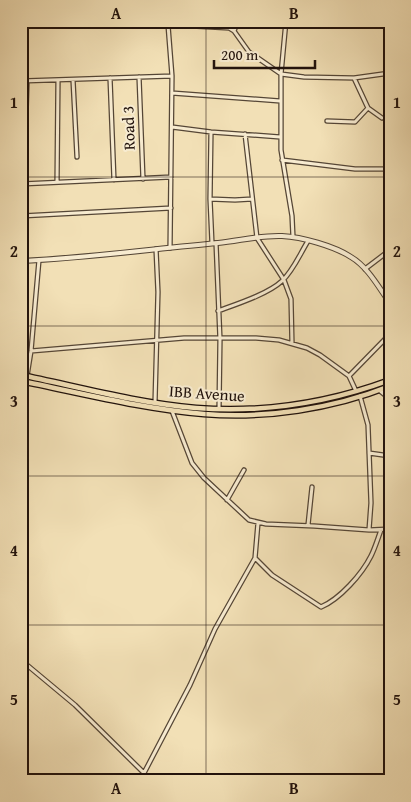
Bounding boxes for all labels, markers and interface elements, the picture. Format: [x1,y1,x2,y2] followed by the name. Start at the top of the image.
[111,1,122,25] text: A
[289,1,299,25] text: B
[214,38,315,70] scale bar
[221,44,259,65] text: 200 m
[10,90,18,114] text: 1
[393,90,401,114] text: 1
[115,105,141,151] street label: Road 3
[10,239,18,263] text: 2
[393,239,401,263] text: 2
[168,378,246,408] street label: IBB Avenue
[10,389,18,413] text: 3
[393,389,401,413] text: 3
[10,538,18,562] text: 4
[393,538,401,562] text: 4
[10,687,18,711] text: 5
[393,687,401,711] text: 5
[111,776,122,800] text: A
[289,776,299,800] text: B

